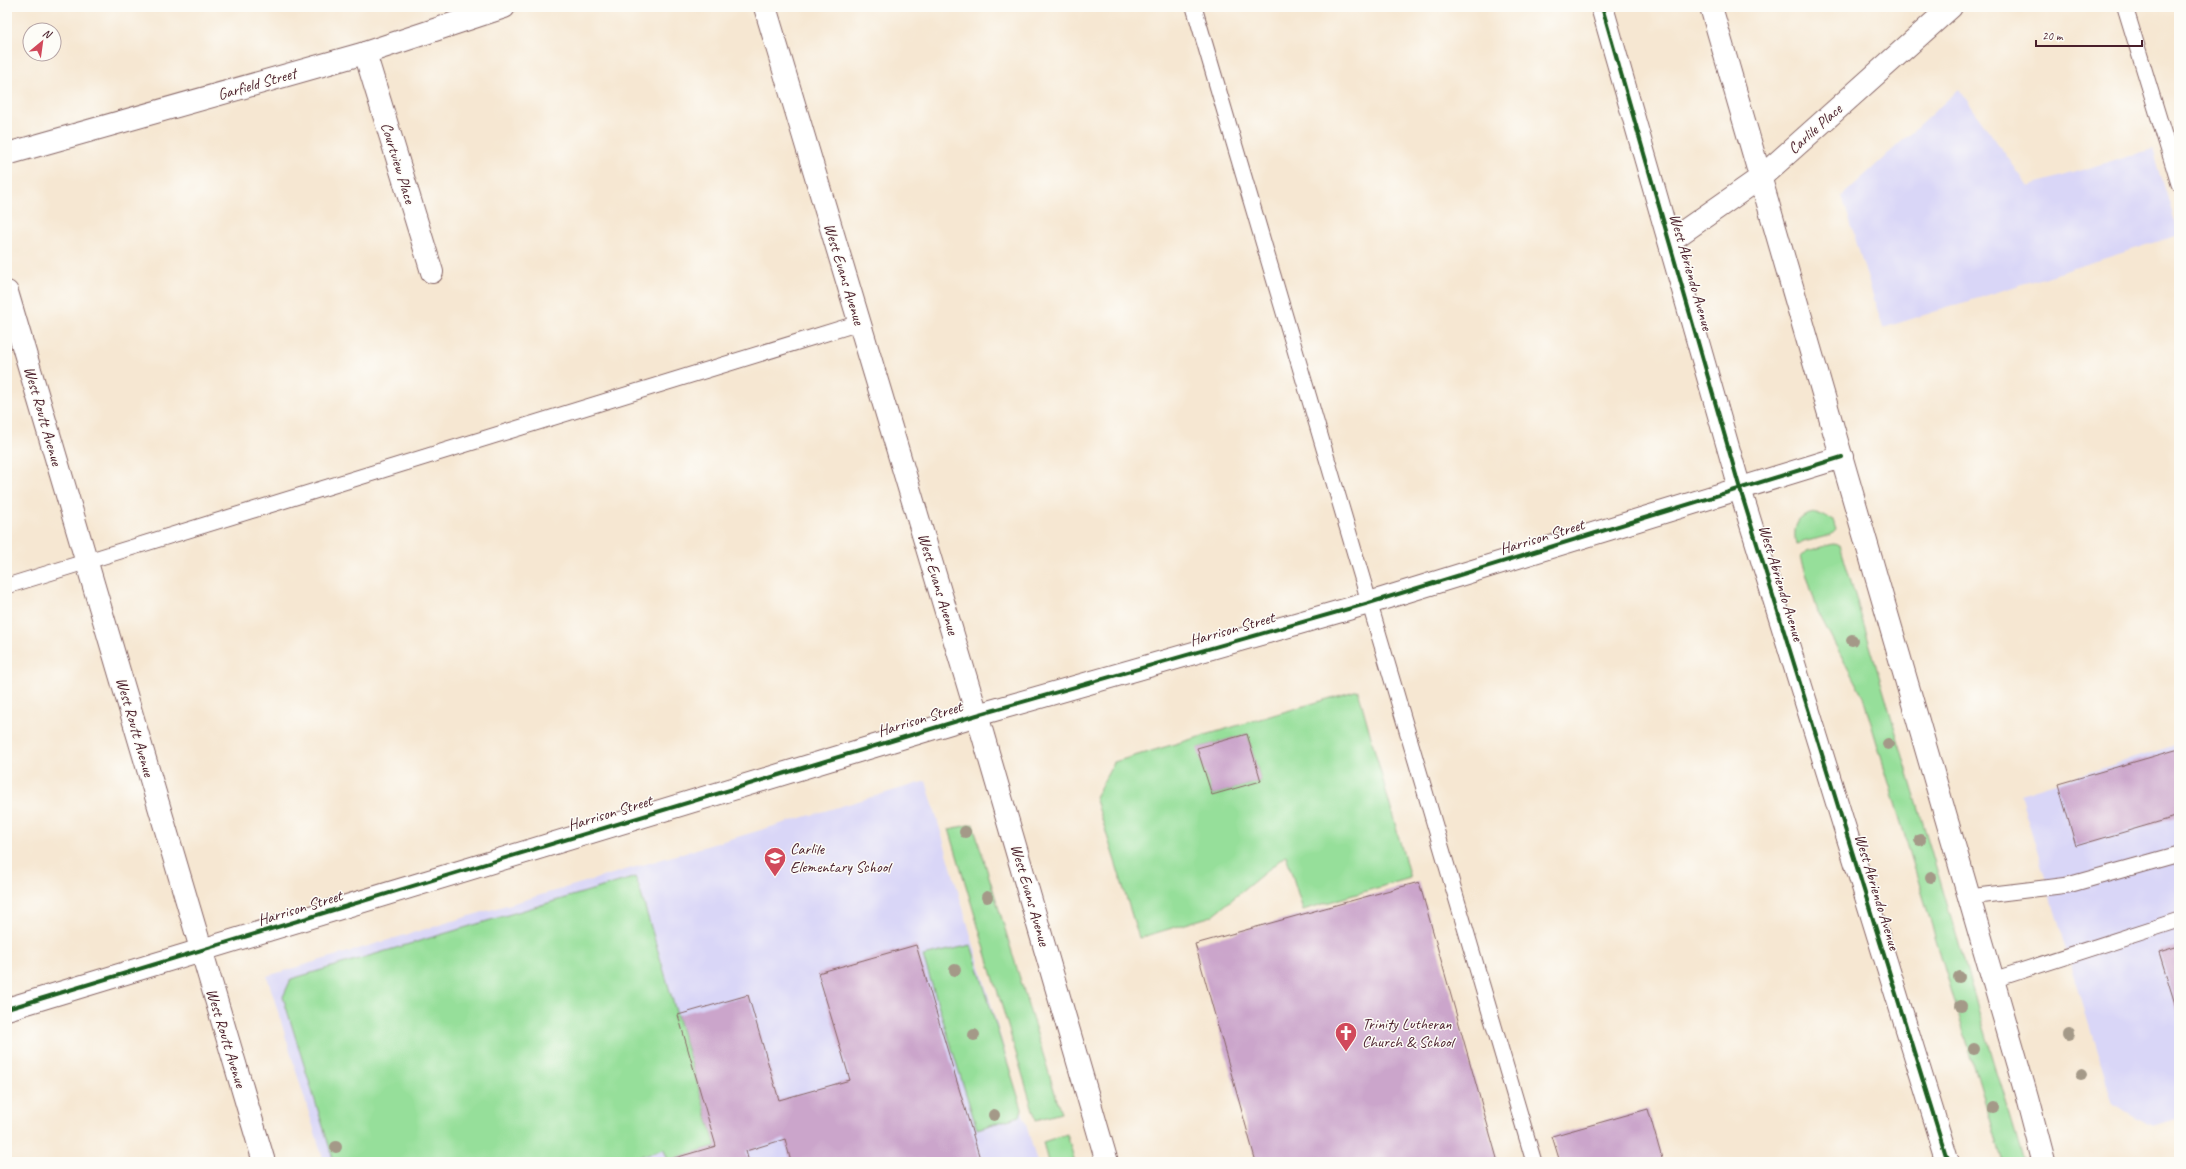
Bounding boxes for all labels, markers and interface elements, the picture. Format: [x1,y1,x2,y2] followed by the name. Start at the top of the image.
[22,22,62,62] north arrow
[2036,22,2142,48] scale bar
[40,25,55,42] text: N
[2042,28,2064,44] text: 20 m
[215,63,301,105] street label: Garfield Street
[1784,98,1848,158] street label: Carlile Place
[376,120,420,208] street label: Courtview Place
[1665,211,1718,334] street label: West Abriendo Avenue
[819,221,869,329] street label: West Evans Avenue
[19,364,67,470] street label: West Routt Avenue
[1497,514,1588,559] street label: Harrison Street
[1754,523,1809,645] street label: West Abriendo Avenue
[913,531,963,639] street label: West Evans Avenue
[1187,607,1278,651] street label: Harrison Street
[111,675,159,781] street label: West Routt Avenue
[875,696,966,741] street label: Harrison Street
[565,790,656,835] street label: Harrison Street
[1850,832,1905,954] street label: West Abriendo Avenue
[790,839,893,877] place label: Carlile Elementary School
[1006,842,1055,950] street label: West Evans Avenue
[762,845,788,878] school or university icon: Carlile Elementary School
[255,885,346,930] street label: Harrison Street
[201,986,251,1092] street label: West Routt Avenue
[1362,1014,1457,1052] place label: Trinity Lutheran Church & School
[1333,1020,1359,1053] church icon: Trinity Lutheran Church & School

